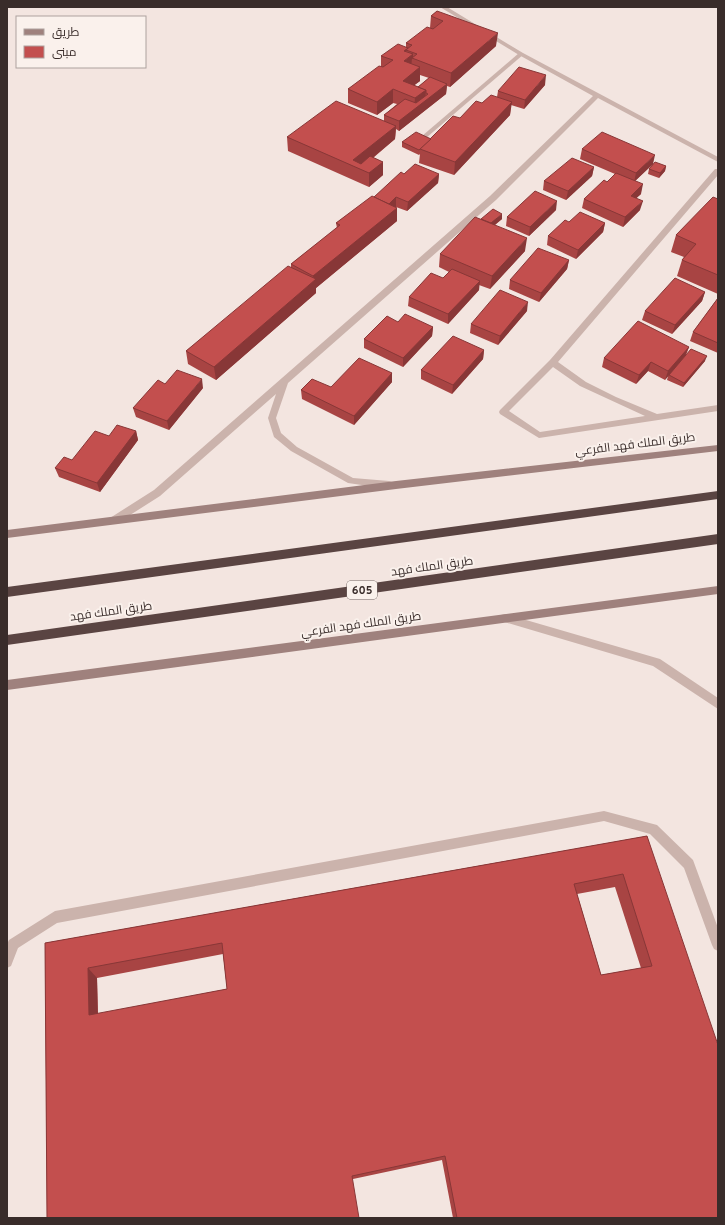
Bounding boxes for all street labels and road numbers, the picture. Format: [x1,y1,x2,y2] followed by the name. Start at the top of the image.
[574,430,696,461] street label: طريق الملك فهد الفرعي
[390,553,474,581] street label: طريق الملك فهد
[347,581,377,599] road number: 605
[69,598,153,626] street label: طريق الملك فهد
[300,609,422,642] street label: طريق الملك فهد الفرعي

